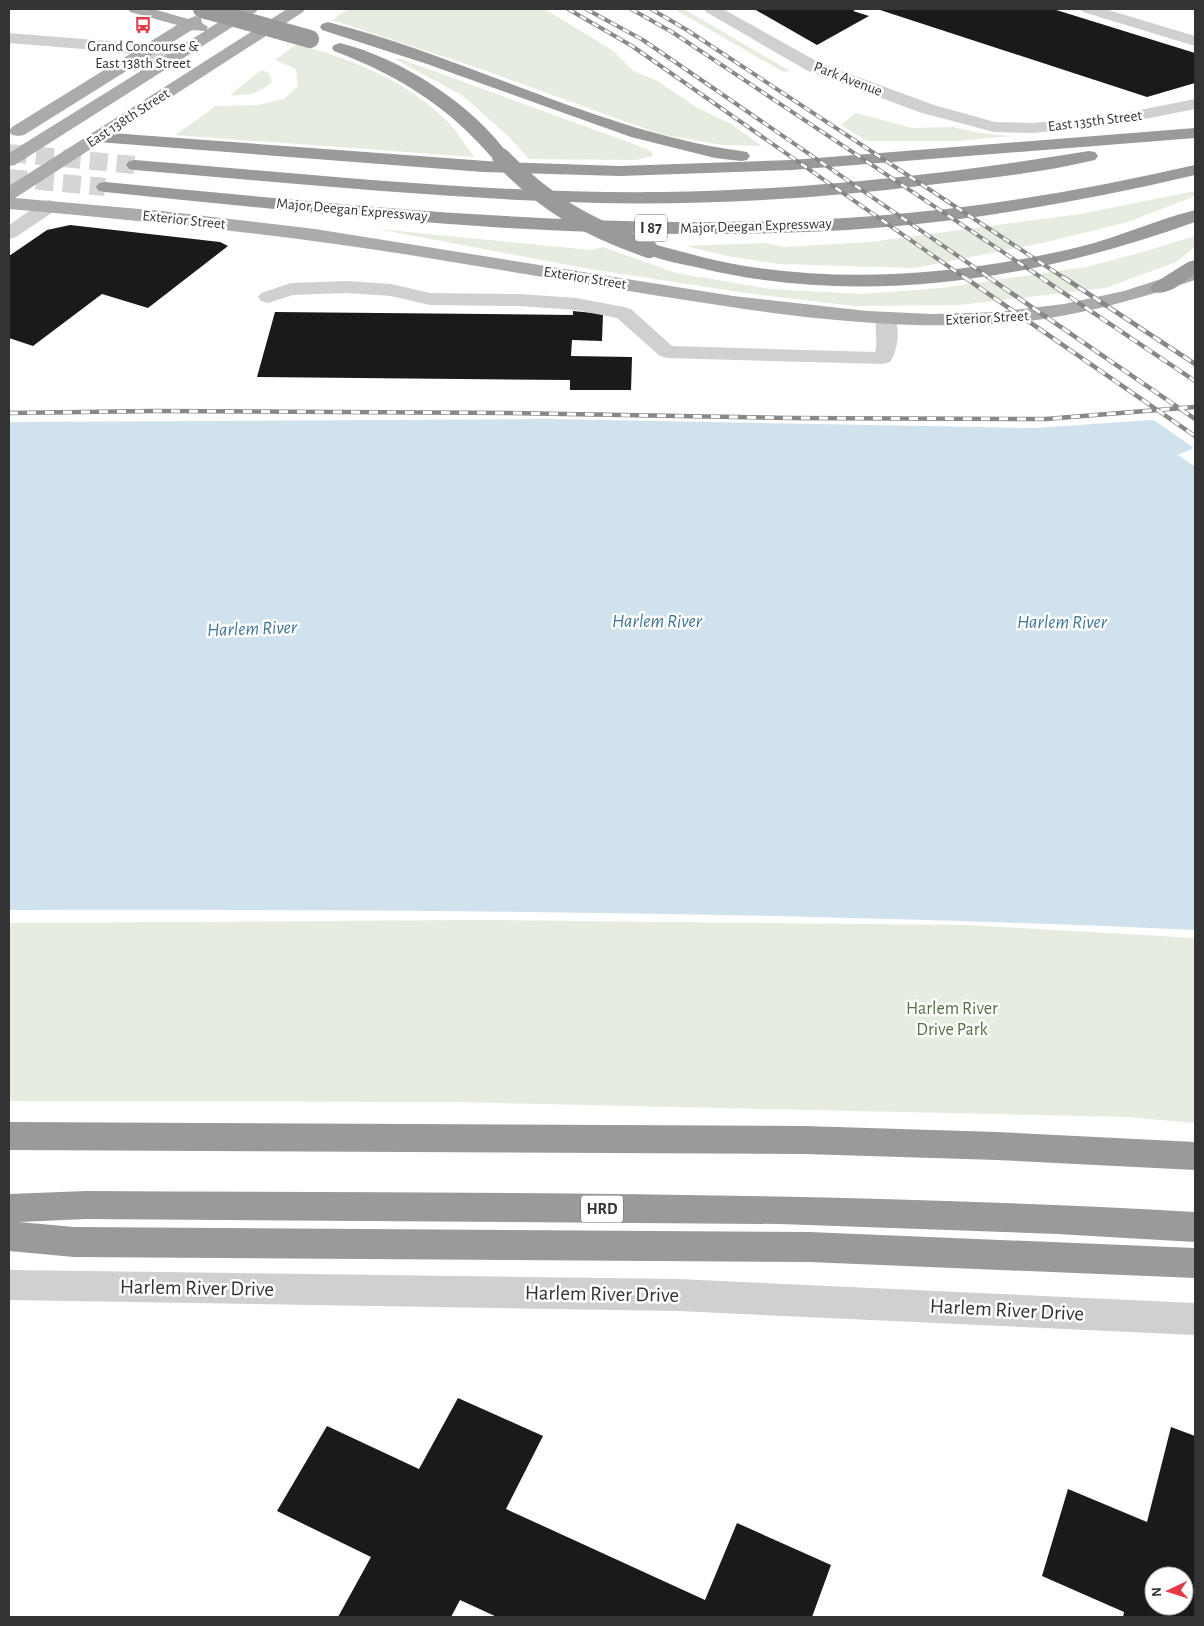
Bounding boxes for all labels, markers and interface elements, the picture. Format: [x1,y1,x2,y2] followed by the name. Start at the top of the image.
[133,15,153,35] bus stop icon: Grand Concourse & East 138th Street
[87,39,199,71] place label: Grand Concourse & East 138th Street
[812,59,884,99] street label: Park Avenue
[84,86,172,150] street label: East 138th Street
[1047,108,1143,134] street label: East 135th Street
[276,196,429,224] street label: Major Deegan Expressway
[142,208,227,232] street label: Exterior Street
[635,214,667,242] road number: I 87
[680,216,833,236] street label: Major Deegan Expressway
[543,264,628,292] street label: Exterior Street
[945,308,1029,328] street label: Exterior Street
[612,612,703,631] water label: Harlem River
[1017,613,1108,632] water label: Harlem River
[207,618,298,640] water label: Harlem River
[906,1000,998,1039] park label: Harlem River Drive Park
[581,1196,623,1222] road number: HRD
[120,1276,274,1300] street label: Harlem River Drive
[525,1282,679,1306] street label: Harlem River Drive
[929,1295,1085,1325] street label: Harlem River Drive
[1144,1566,1194,1616] north arrow
[1150,1586,1164,1597] text: N

